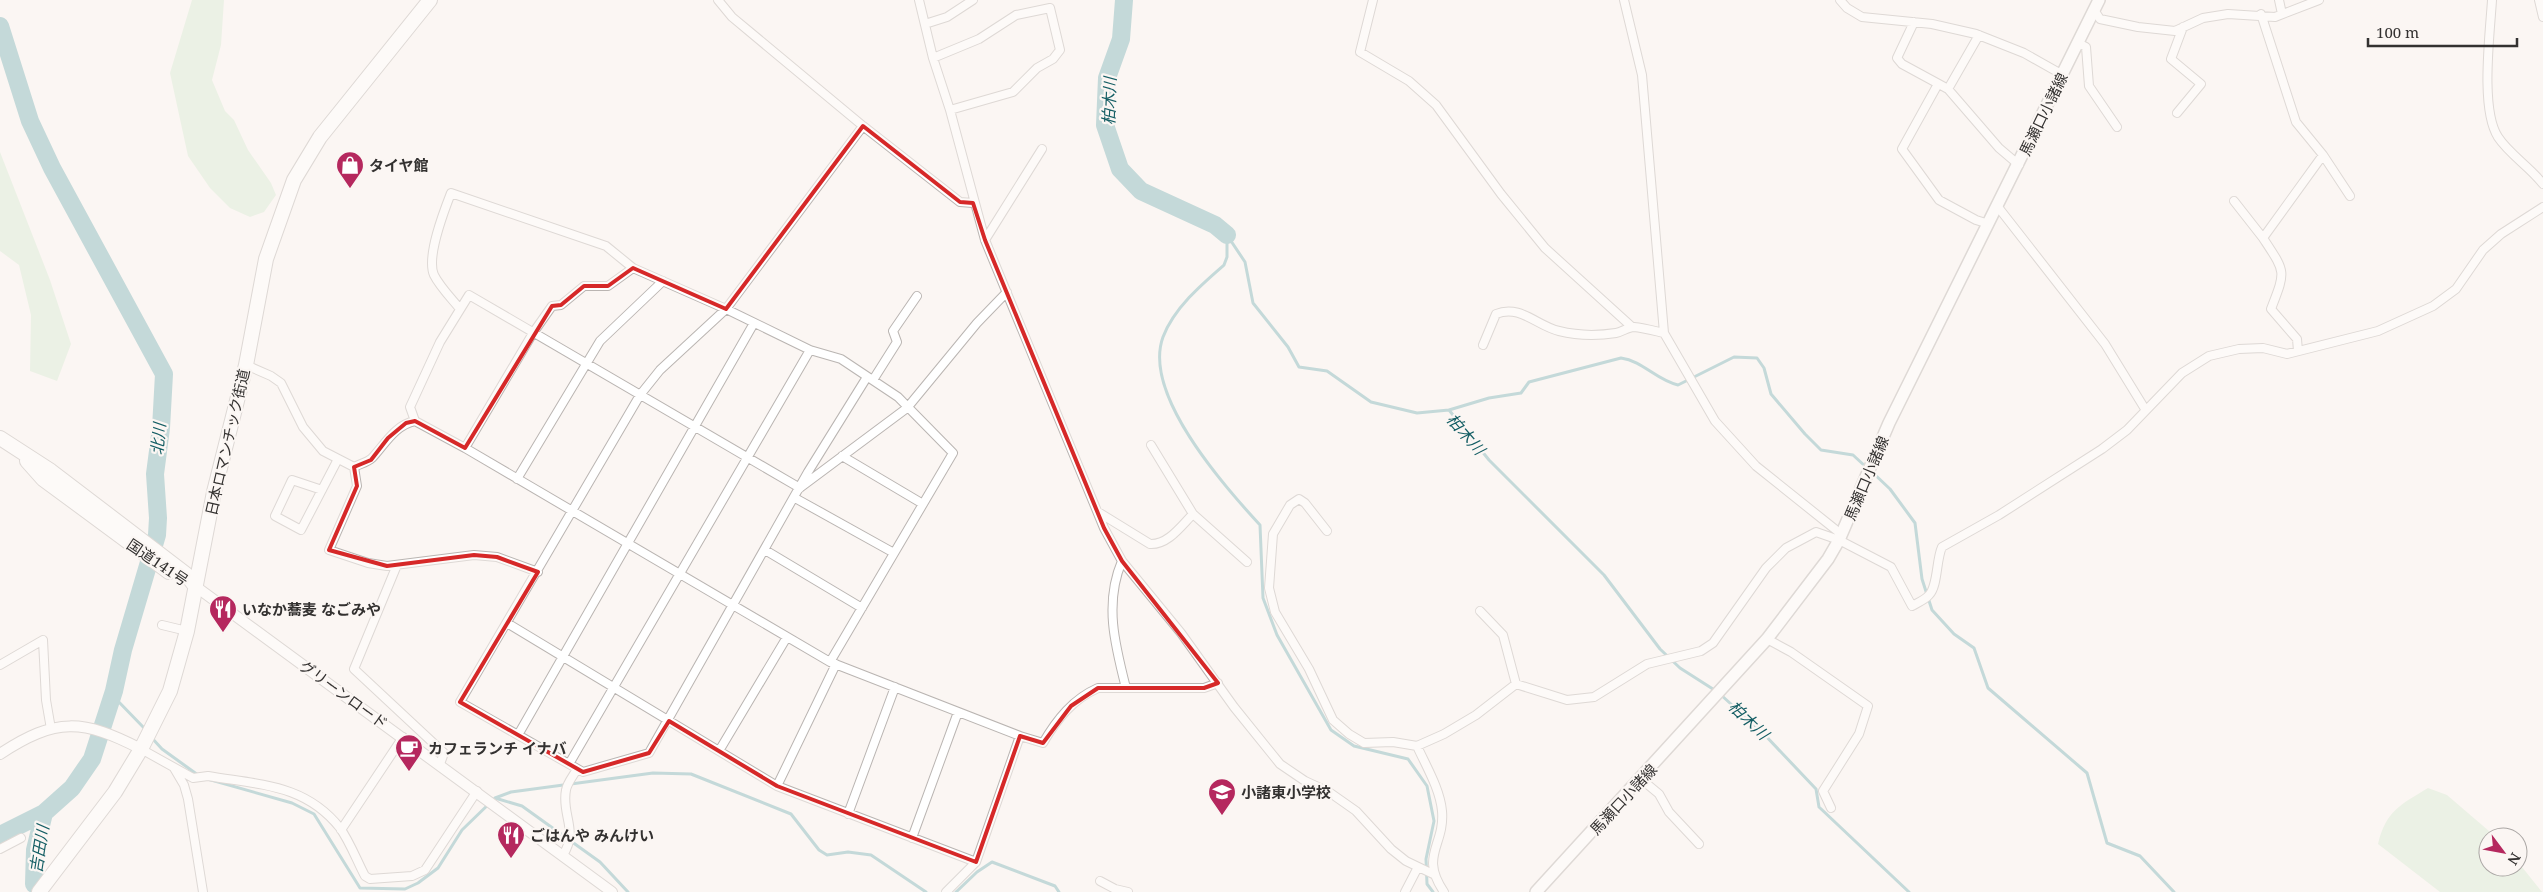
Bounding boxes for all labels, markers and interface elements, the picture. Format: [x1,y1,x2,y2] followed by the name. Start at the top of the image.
[2368,15,2517,47] scale bar
[2376,22,2419,42] text: 100 m
[2014,69,2072,159] street label: 馬瀬口小諸線
[1097,75,1121,125] water label: 柏木川
[335,150,365,189] shop icon: タイヤ館
[369,155,429,175] place label: タイヤ館
[200,367,254,517] street label: 日本ロマンチック街道
[1442,409,1491,461] water label: 柏木川
[146,420,171,456] water label: 北川
[1839,433,1893,523] street label: 馬瀬口小諸線
[123,534,193,590] street label: 国道141号
[208,594,238,633] restaurant icon: いなか蕎麦 なごみや
[242,599,381,619] place label: いなか蕎麦 なごみや
[296,655,392,733] street label: グリーンロード
[1724,695,1775,746] water label: 柏木川
[394,733,424,772] cafe icon: カフェランチ イナバ
[428,738,567,758] place label: カフェランチ イナバ
[1585,759,1661,839] street label: 馬瀬口小諸線
[1207,777,1237,816] school or university icon: 小諸東小学校
[1241,782,1331,802] place label: 小諸東小学校
[496,820,526,859] restaurant icon: ごはんや みんけい
[24,822,54,874] water label: 吉田川
[530,825,654,845] place label: ごはんや みんけい
[2478,827,2528,877] north arrow
[2503,849,2525,869] text: N

